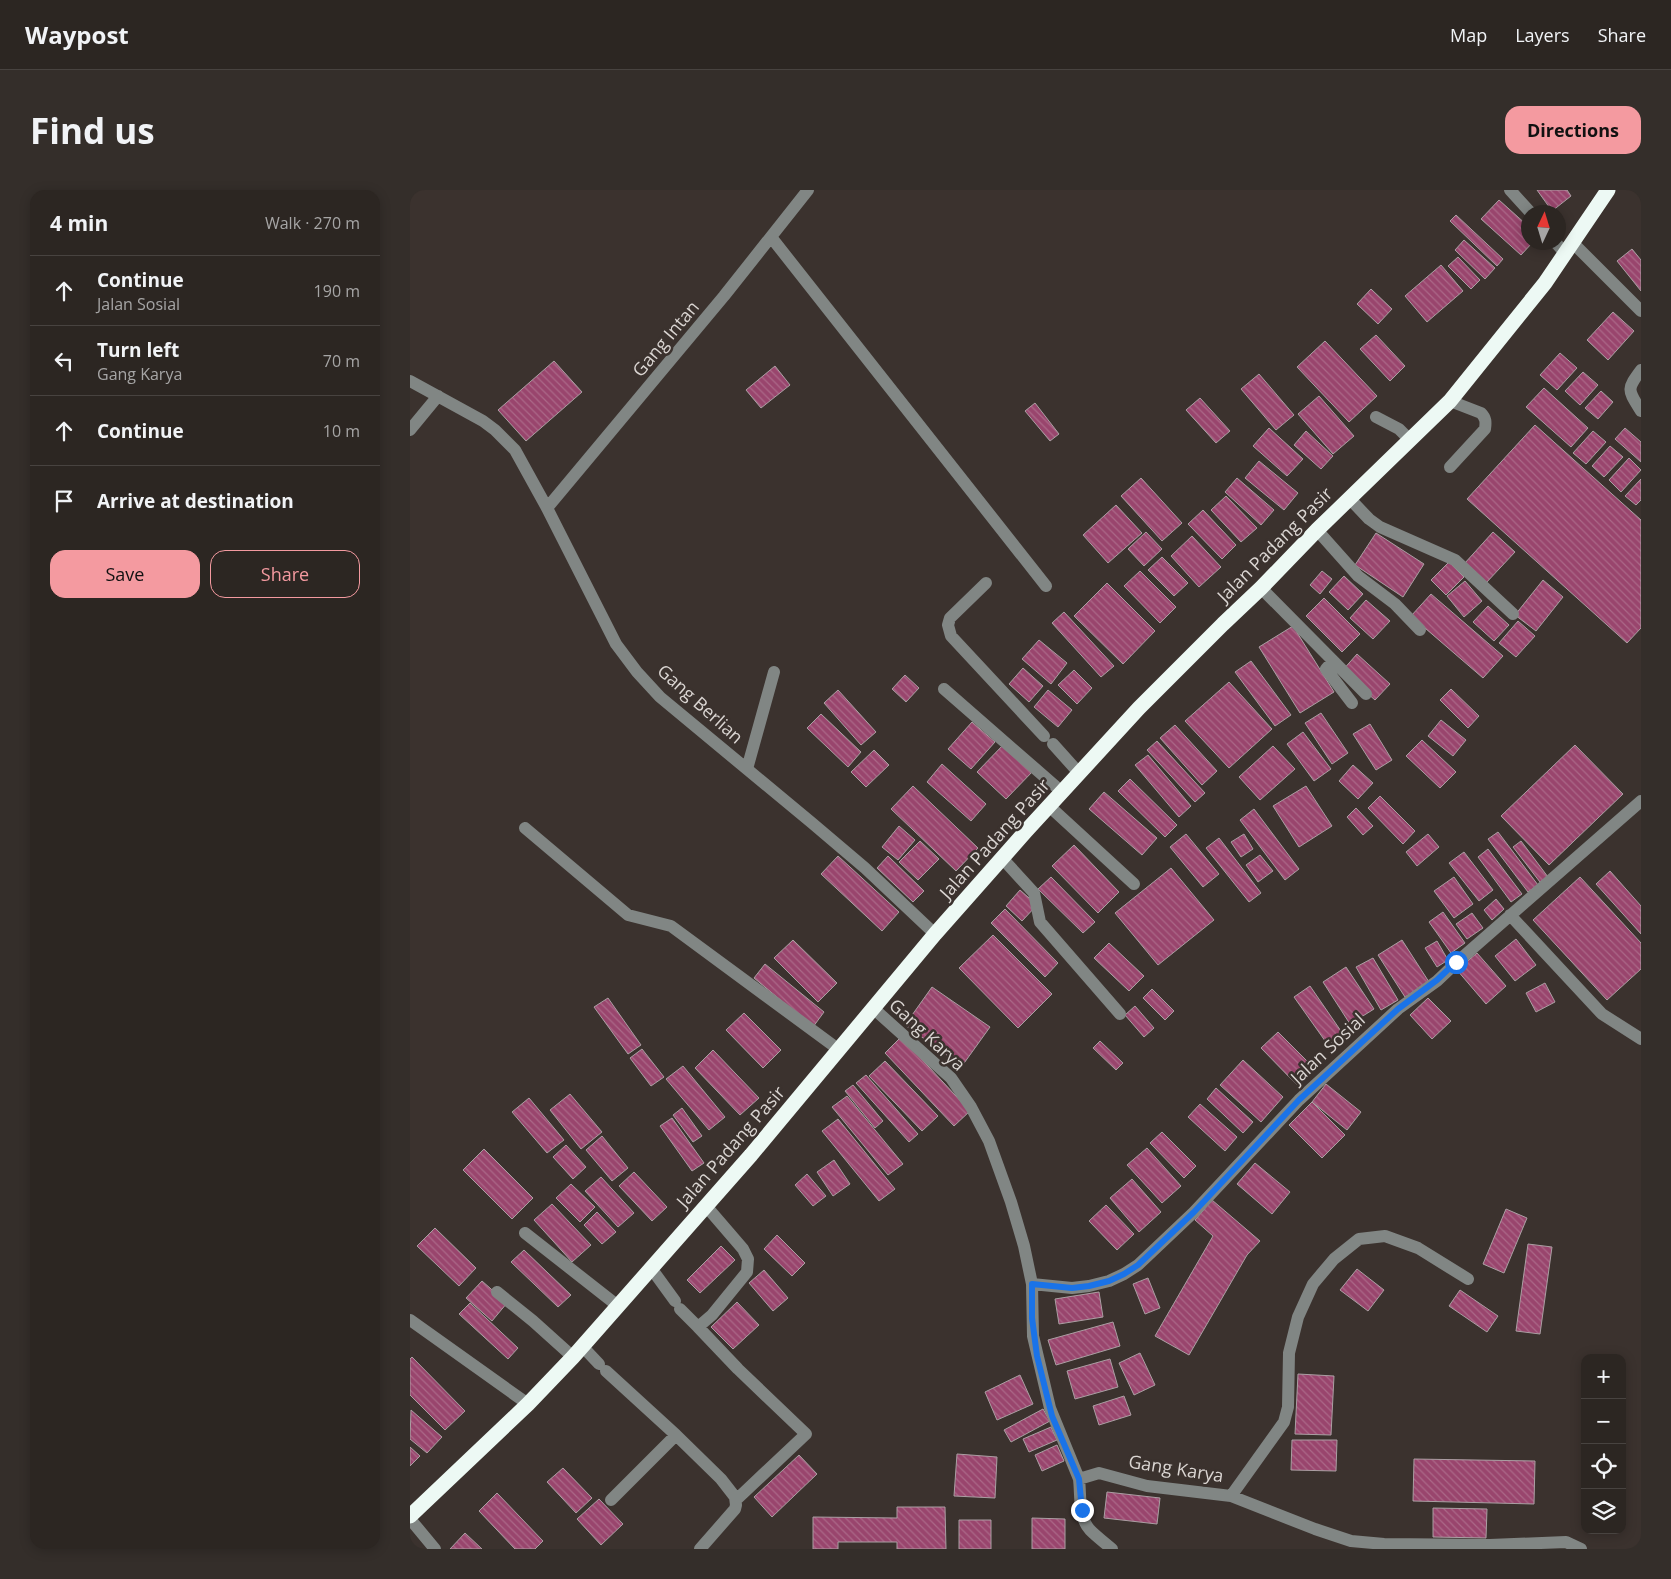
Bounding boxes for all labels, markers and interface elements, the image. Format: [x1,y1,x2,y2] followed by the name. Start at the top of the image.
[25,18,129,51] text: Waypost
[1450,23,1487,47] text: Map
[1515,23,1570,47] text: Layers
[1598,23,1646,47] text: Share
[1505,106,1641,154] button: Directions
[30,107,155,154] text: Find us
[1521,205,1566,250] north arrow
[50,209,108,237] text: 4 min
[265,212,360,234] text: Walk · 270 m
[97,267,184,293] text: Continue
[50,277,78,305] icon: ahead
[314,280,360,302] text: 190 m
[97,293,180,315] text: Jalan Sosial
[626,295,704,381] street label: Gang Intan
[97,337,179,363] text: Turn left
[50,347,78,375] icon: left
[323,350,360,372] text: 70 m
[97,363,182,385] text: Gang Karya
[50,417,78,445] icon: ahead
[97,418,184,444] text: Continue
[323,420,360,442] text: 10 m
[1210,481,1338,609] street label: Jalan Padang Pasir
[50,487,78,515] icon: arrive
[97,488,294,514] text: Arrive at destination
[50,550,200,598] button: Save
[210,550,360,598] button: Share
[653,658,749,748] street label: Gang Berlian
[933,773,1055,905] street label: Jalan Padang Pasir
[1445,951,1468,974] route start
[884,993,971,1076] street label: Gang Karya
[1283,1008,1370,1090] street label: Jalan Sosial
[669,1080,790,1214] street label: Jalan Padang Pasir
[1581,1354,1626,1534] map controls
[1581,1354,1626,1399] button: +
[1581,1399,1626,1444] button: −
[1581,1444,1626,1489] button: locate
[1127,1449,1225,1487] street label: Gang Karya
[1581,1489,1626,1534] button: layers
[1071,1499,1094,1522] route end

